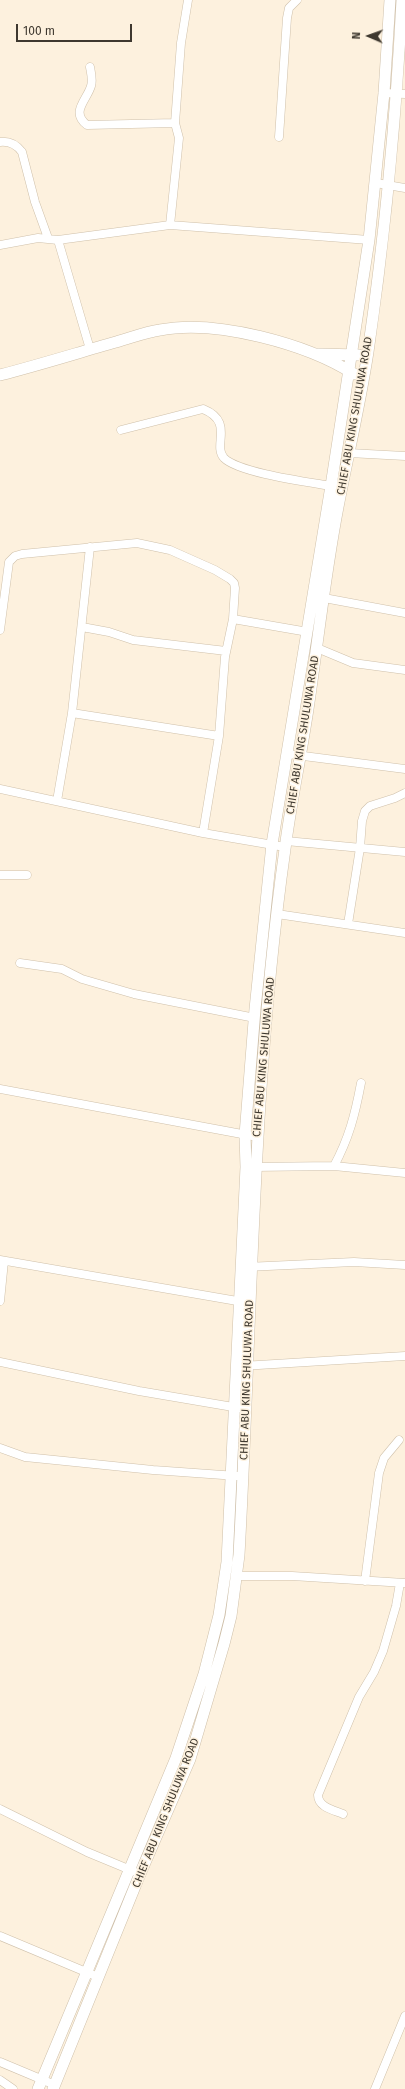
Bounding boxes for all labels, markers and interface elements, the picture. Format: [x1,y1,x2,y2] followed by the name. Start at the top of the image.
[18,16,134,42] scale bar
[349,16,389,56] north arrow
[23,24,55,38] text: 100 m
[350,32,363,39] text: N
[335,336,375,496] street label: CHIEF ABU KING SHULUWA ROAD
[284,655,322,815] street label: CHIEF ABU KING SHULUWA ROAD
[250,977,278,1137] street label: CHIEF ABU KING SHULUWA ROAD
[238,1300,256,1460] street label: CHIEF ABU KING SHULUWA ROAD
[130,1736,202,1890] street label: CHIEF ABU KING SHULUWA ROAD

